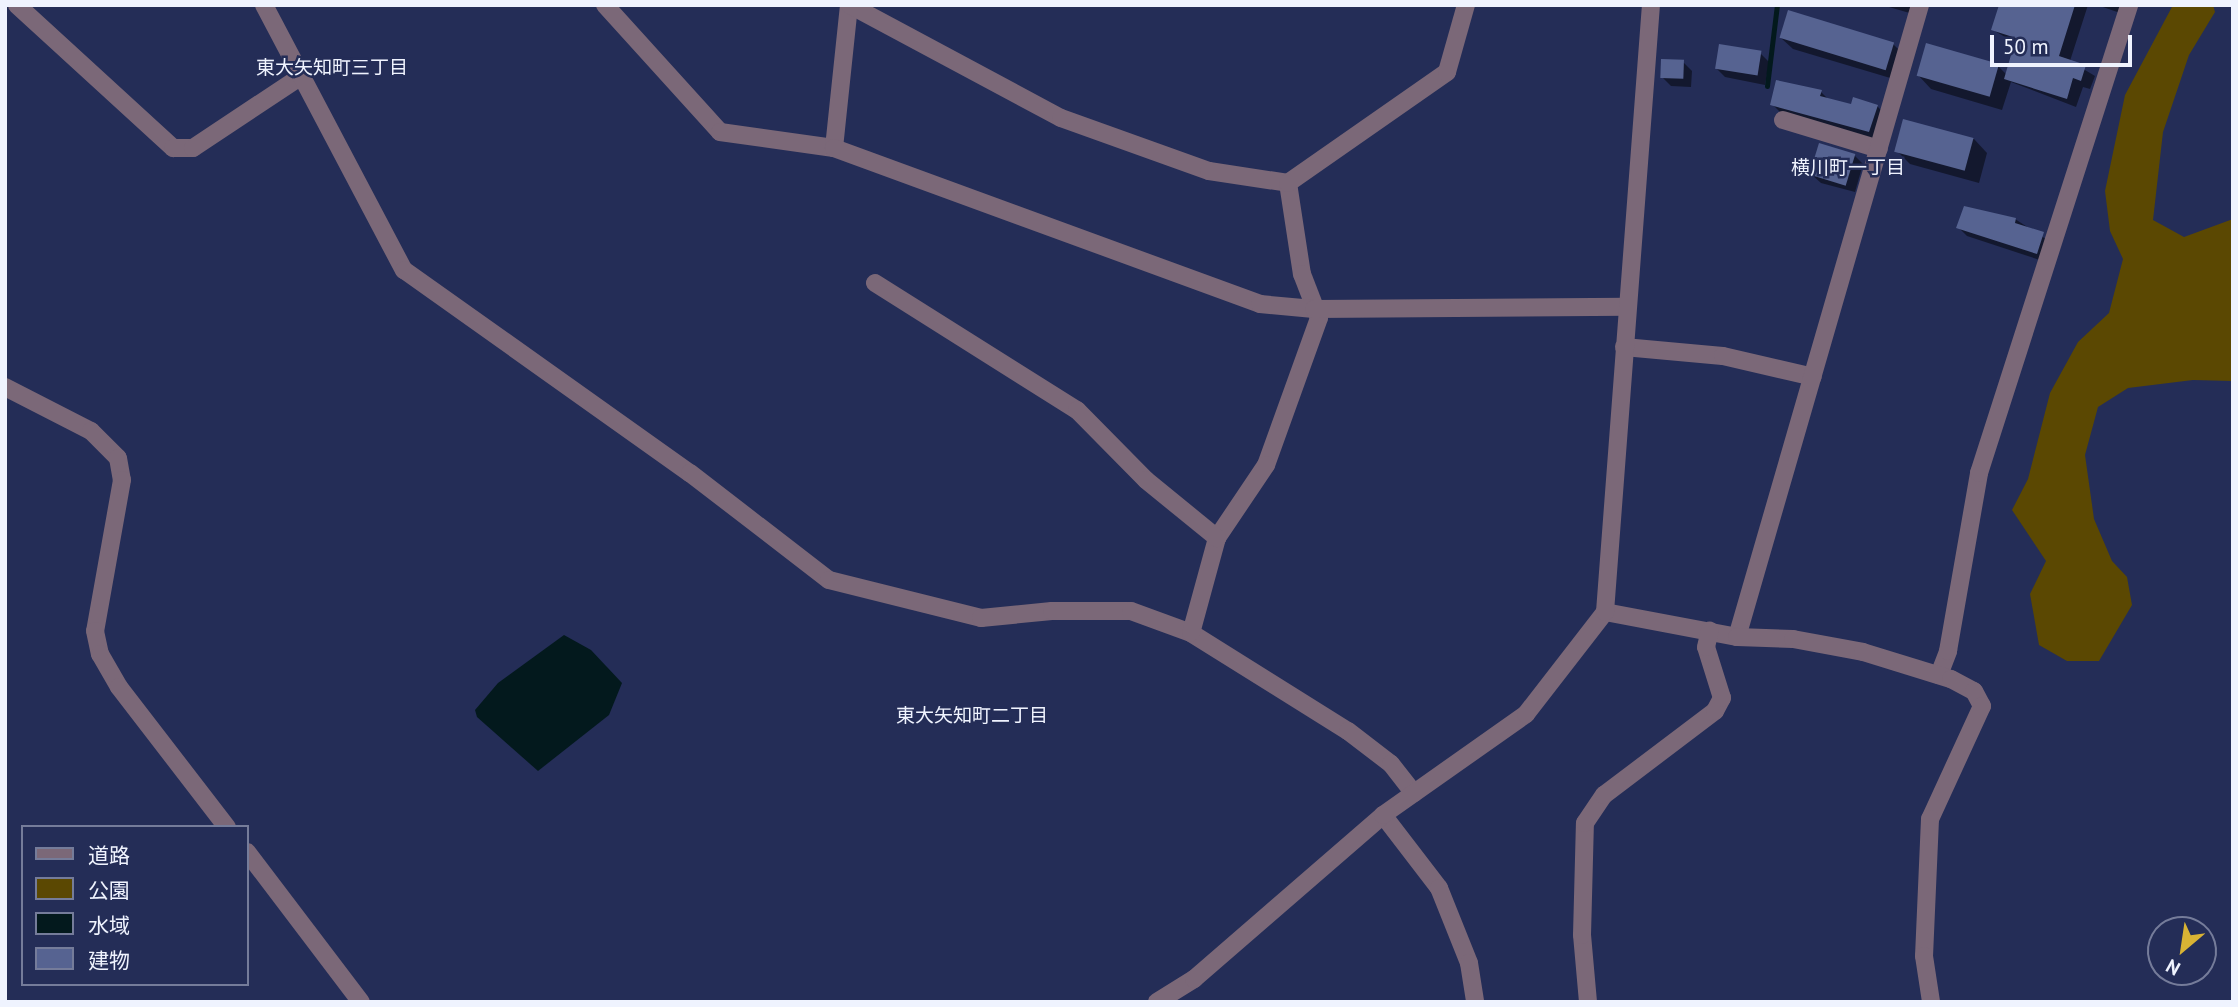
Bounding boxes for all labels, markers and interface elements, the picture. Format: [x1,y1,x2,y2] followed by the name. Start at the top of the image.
[1993,21,2135,65] scale bar
[2003,33,2049,60] text: 50 m
[256,57,408,79] district label: 東大矢知町三丁目
[1791,157,1905,179] district label: 横川町一丁目
[896,705,1048,727] district label: 東大矢知町二丁目
[21,825,248,986] legend
[88,842,130,869] text: 道路
[88,877,130,904] text: 公園
[88,912,130,939] text: 水域
[2147,916,2217,986] north arrow
[88,947,130,974] text: 建物
[2162,954,2184,981] text: N

